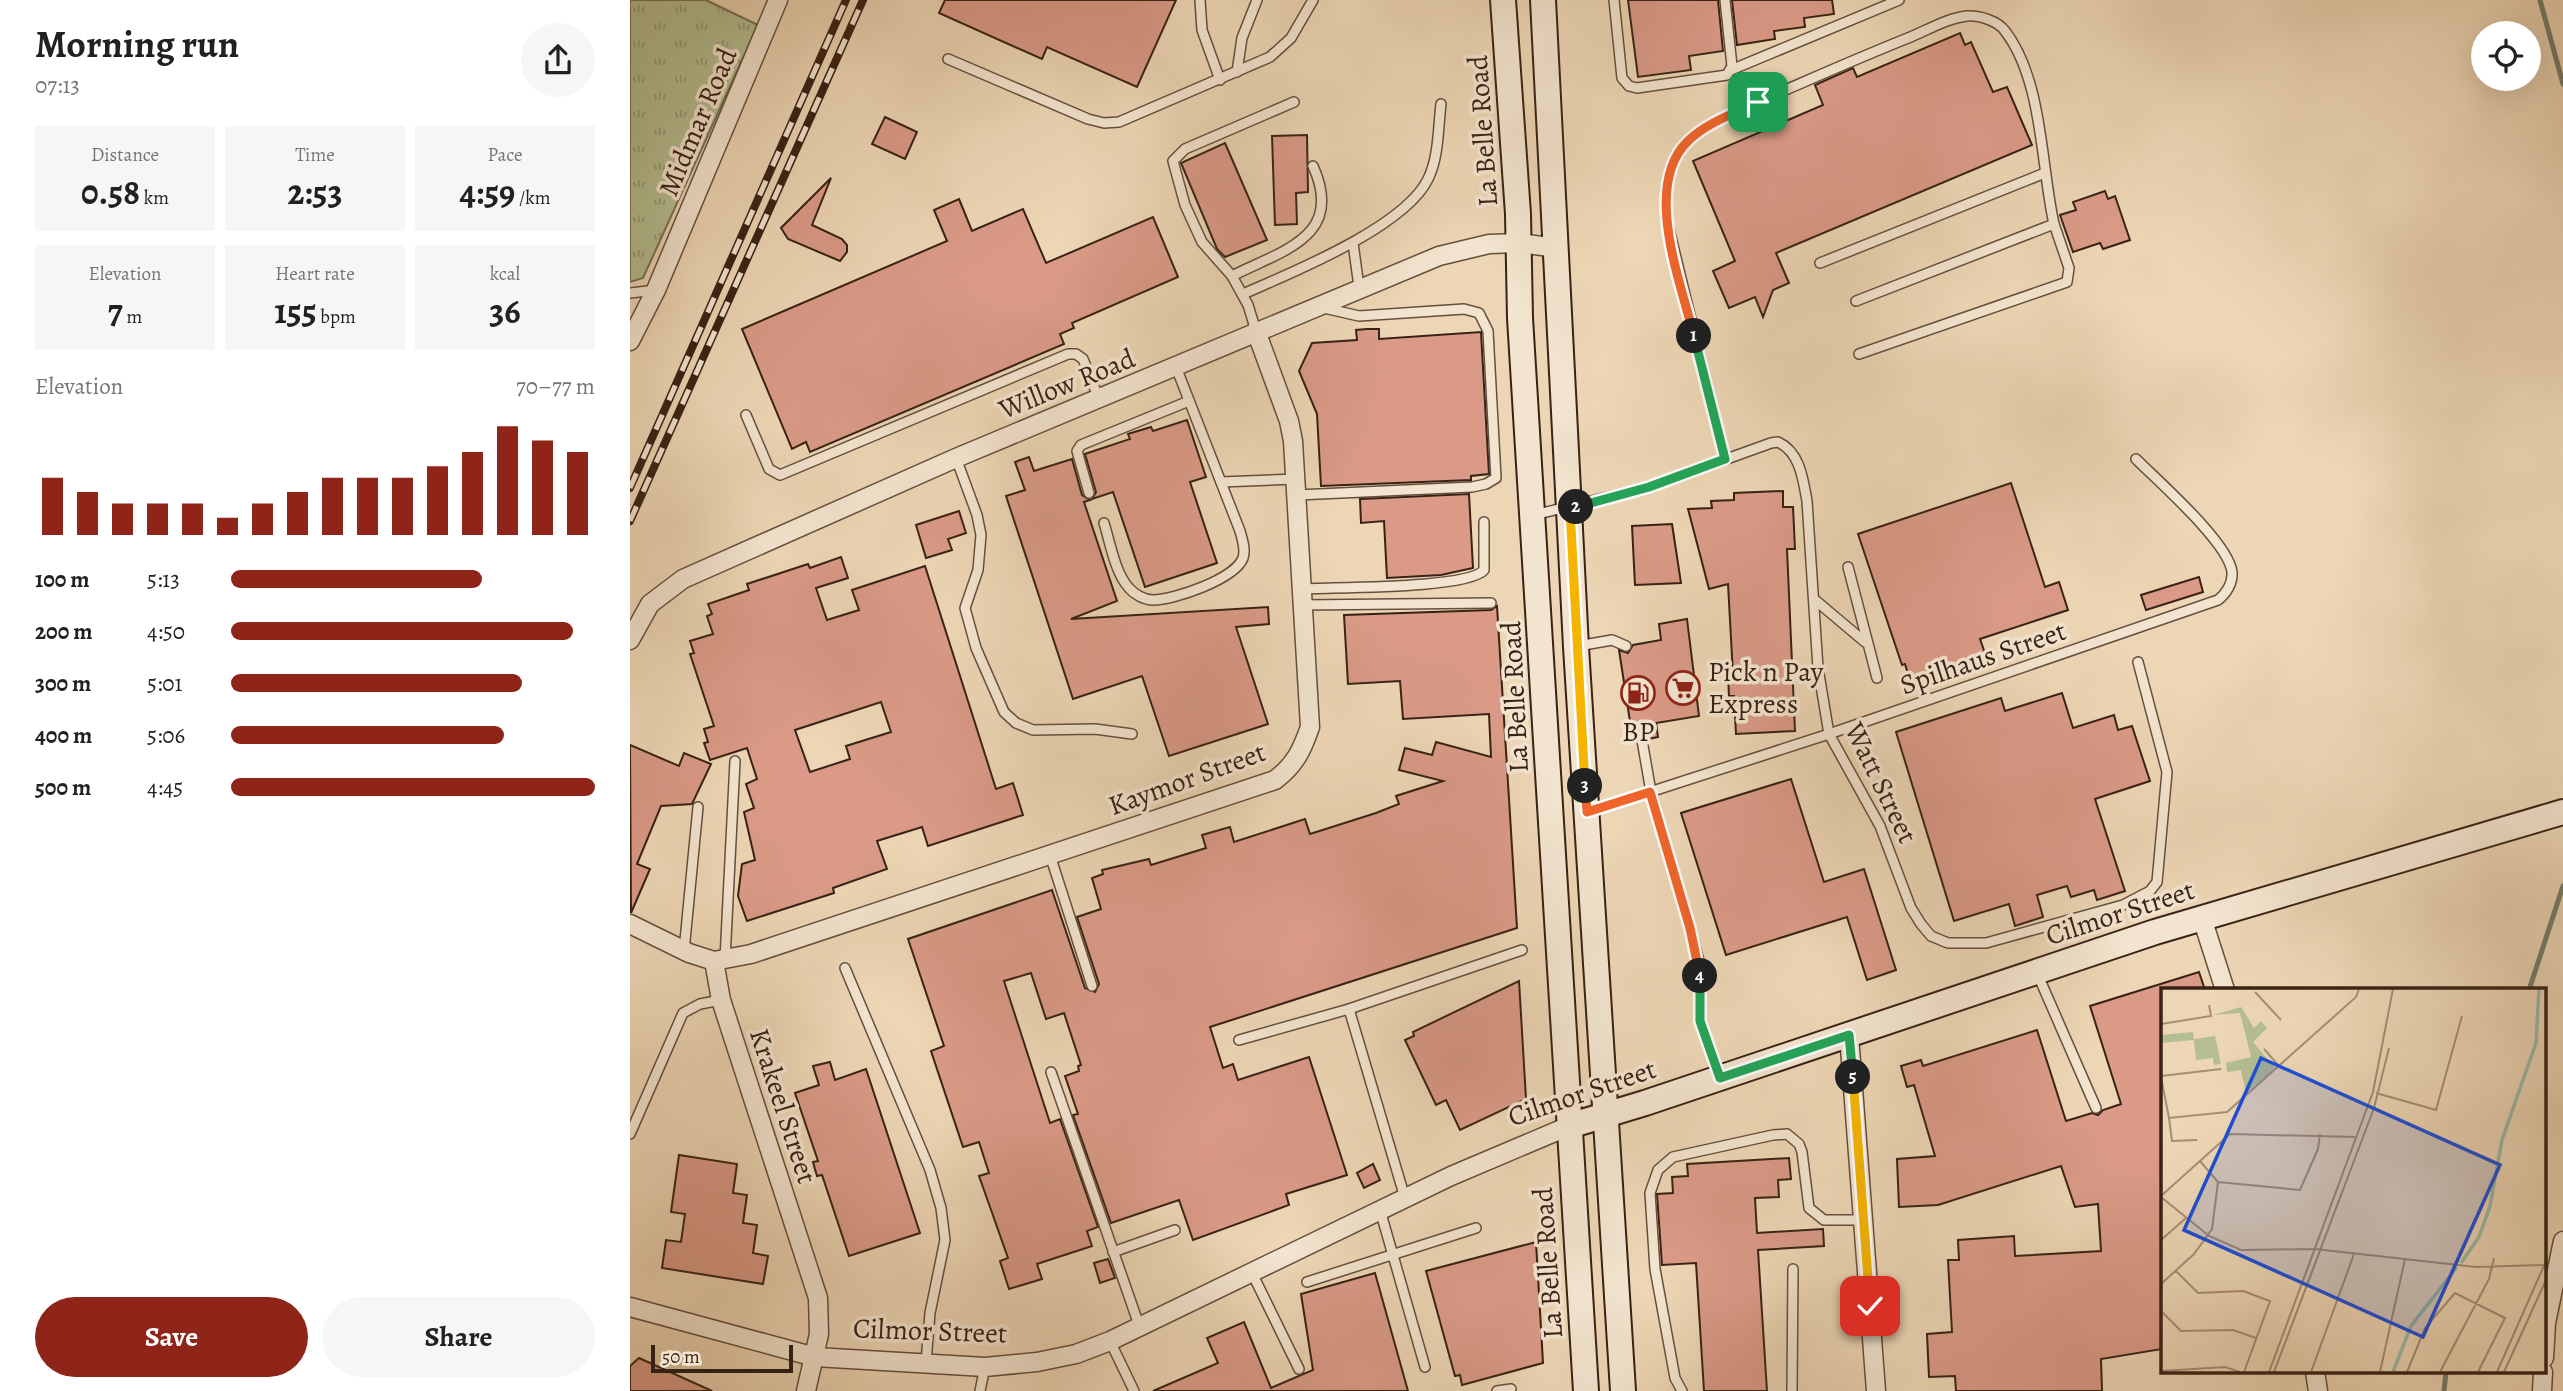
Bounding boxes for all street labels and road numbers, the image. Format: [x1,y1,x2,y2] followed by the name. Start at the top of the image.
[650,41,747,202] street label: Midmar Road
[1459,53,1507,208] street label: La Belle Road
[992,339,1142,429] street label: Willow Road
[1895,612,2071,704] street label: Spilhaus Street
[1492,619,1538,774] street label: La Belle Road
[1835,715,1927,850] street label: Watt Street
[1103,733,1271,825] street label: Kaymor Street
[2041,871,2199,955] street label: Cilmor Street
[740,1024,826,1188] street label: Krakeel Street
[1503,1050,1661,1136] street label: Cilmor Street
[1524,1185,1572,1340] street label: La Belle Road
[852,1309,1008,1353] street label: Cilmor Street

